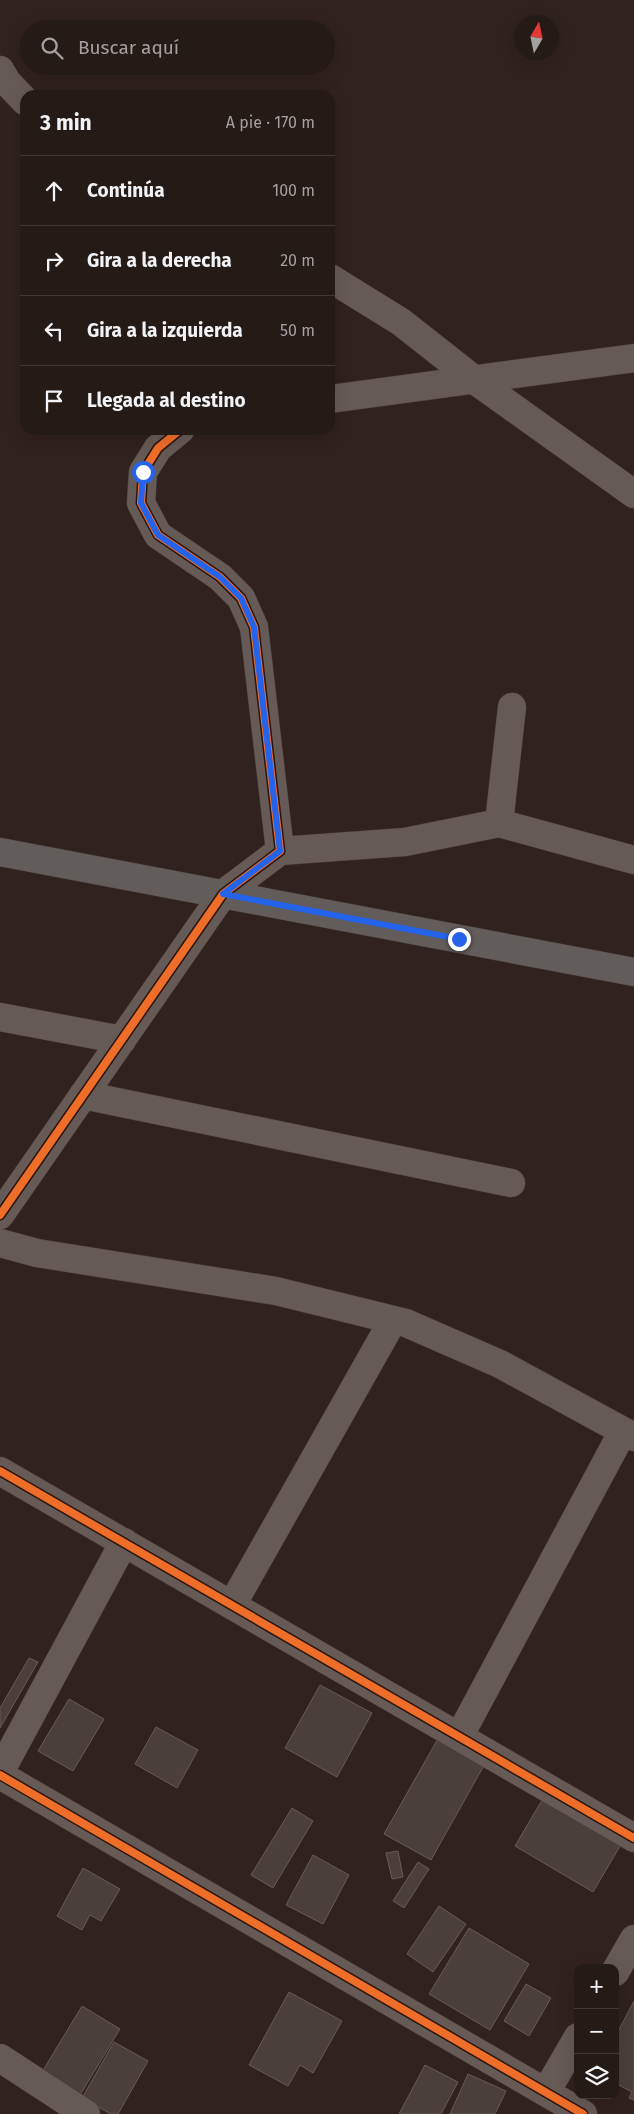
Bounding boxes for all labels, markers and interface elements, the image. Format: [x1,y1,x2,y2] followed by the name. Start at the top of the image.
[514,15,559,60] north arrow
[20,20,335,75] search box
[38,34,66,62] icon: search
[78,36,179,59] text: Buscar aquí
[40,110,92,136] text: 3 min
[226,113,315,132] text: A pie · 170 m
[40,177,68,205] icon: ahead
[87,179,165,202] text: Continúa
[272,181,315,200] text: 100 m
[40,247,68,275] icon: right
[87,249,232,272] text: Gira a la derecha
[280,251,315,270] text: 20 m
[40,317,68,345] icon: left
[87,319,243,342] text: Gira a la izquierda
[280,321,315,340] text: 50 m
[40,387,68,415] icon: arrive
[87,389,246,412] text: Llegada al destino
[132,461,155,484] route start
[448,928,471,951] route end
[574,1964,619,2099] map controls
[574,1964,619,2009] button: +
[574,2009,619,2054] button: −
[574,2054,619,2099] button: layers

